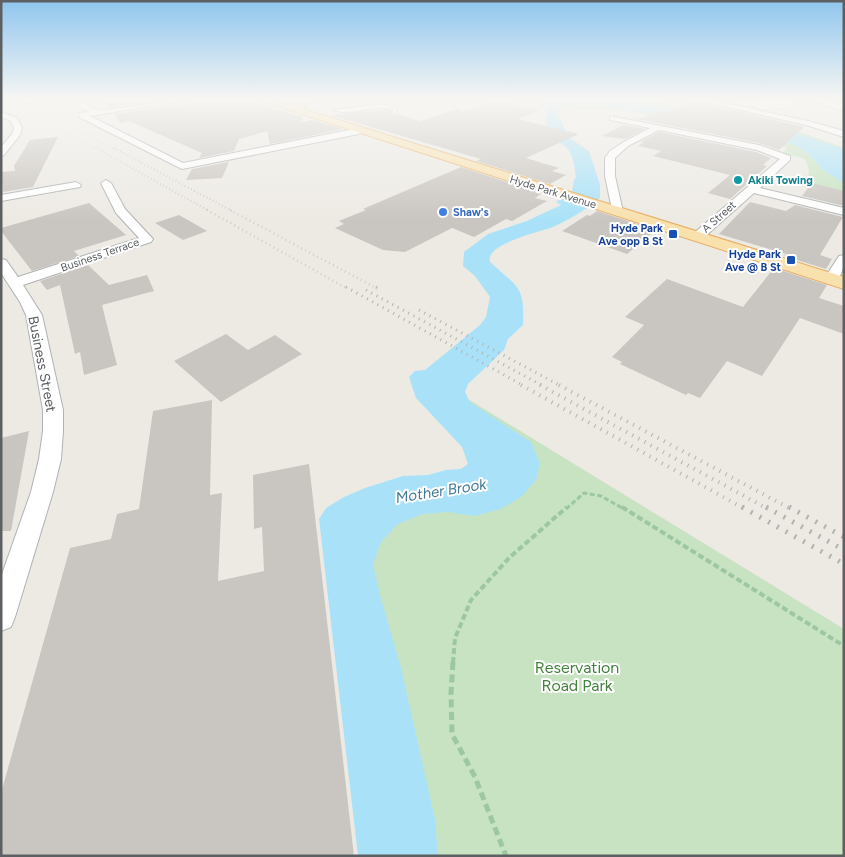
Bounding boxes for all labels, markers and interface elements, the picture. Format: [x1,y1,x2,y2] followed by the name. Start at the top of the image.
[508,173,598,211] street label: Hyde Park Avenue
[732,174,744,186] marker: Akiki Towing
[748,174,813,187] place label: Akiki Towing
[699,198,739,236] street label: A Street
[437,206,449,218] marker: Shaw's
[453,206,489,219] place label: Shaw's
[598,222,664,248] place label: Hyde Park Ave opp B St
[667,228,679,240] marker: Hyde Park Ave opp B St
[59,235,141,275] street label: Business Terrace
[725,248,782,274] place label: Hyde Park Ave @ B St
[785,254,797,266] marker: Hyde Park Ave @ B St
[24,315,60,413] street label: Business Street
[394,475,488,507] water label: Mother Brook
[535,658,619,695] park label: Reservation Road Park

